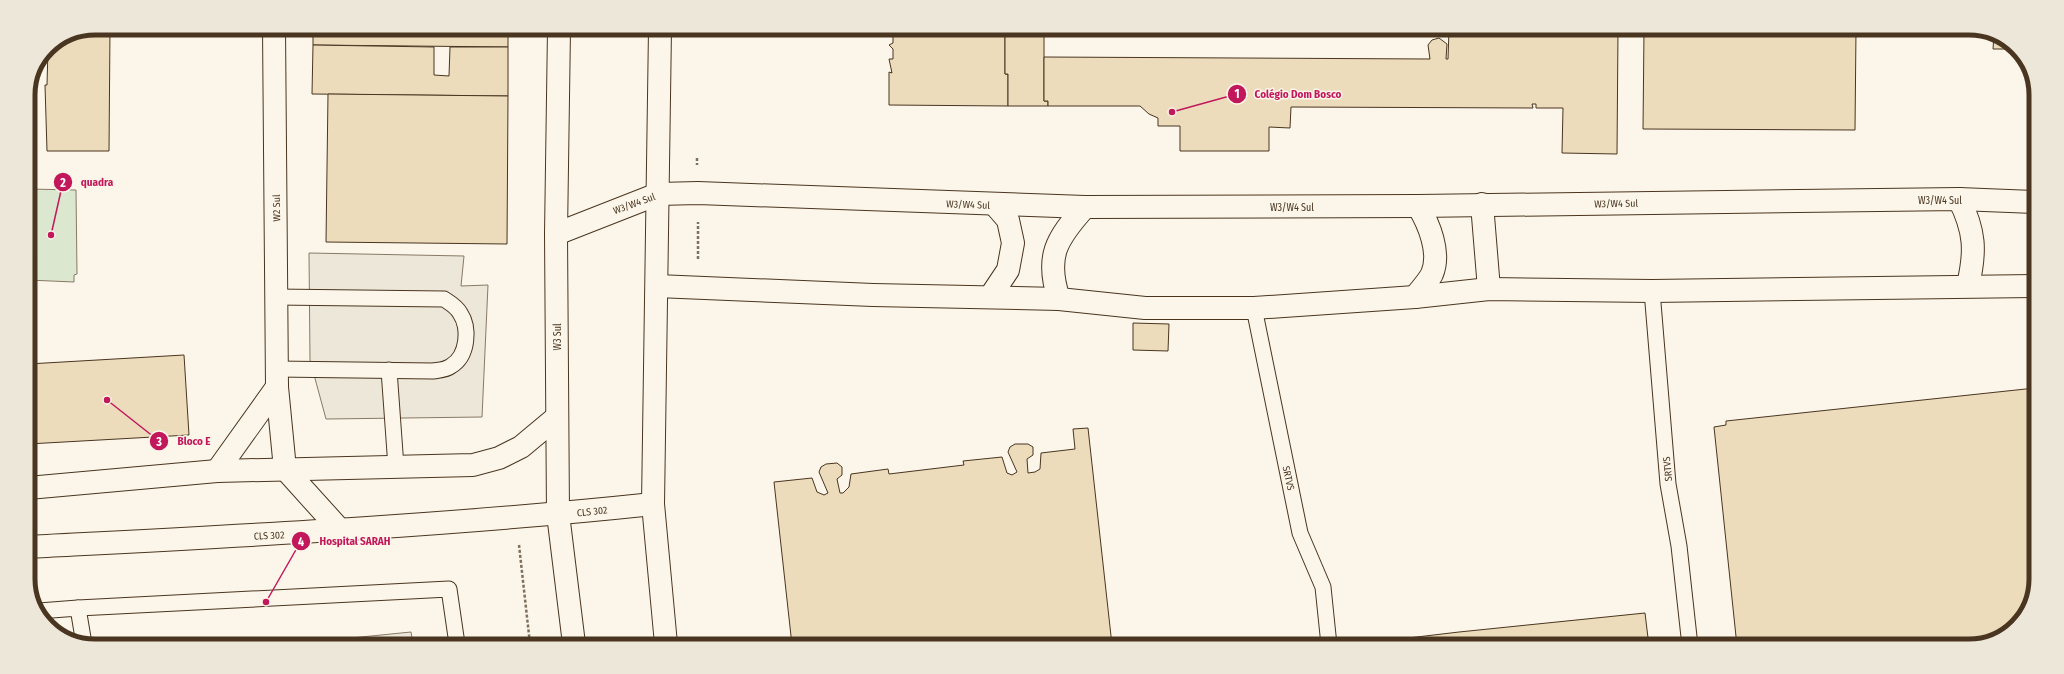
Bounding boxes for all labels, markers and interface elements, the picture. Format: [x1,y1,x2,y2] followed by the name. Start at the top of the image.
[1227,83,1350,106] callout: Colégio Dom Bosco
[1234,87,1240,101] text: 1
[1255,88,1342,101] text: Colégio Dom Bosco
[53,171,121,194] callout: quadra
[59,176,66,190] text: 2
[81,176,114,189] text: quadra
[612,191,657,217] street label: W3/W4 Sul
[271,194,283,222] street label: W2 Sul
[1918,195,1962,207] street label: W3/W4 Sul
[946,198,990,212] street label: W3/W4 Sul
[1594,198,1638,210] street label: W3/W4 Sul
[1270,202,1314,214] street label: W3/W4 Sul
[552,323,564,351] street label: W3 Sul
[149,430,218,453] callout: Bloco E
[155,435,162,449] text: 3
[178,435,210,448] text: Bloco E
[1661,456,1675,482] street label: SRTVS
[1280,465,1296,492] street label: SRTVS
[576,504,609,520] street label: CLS 302
[253,529,285,543] street label: CLS 302
[291,530,398,553] callout: Hospital SARAH
[298,535,304,549] text: 4
[320,535,391,548] text: Hospital SARAH

